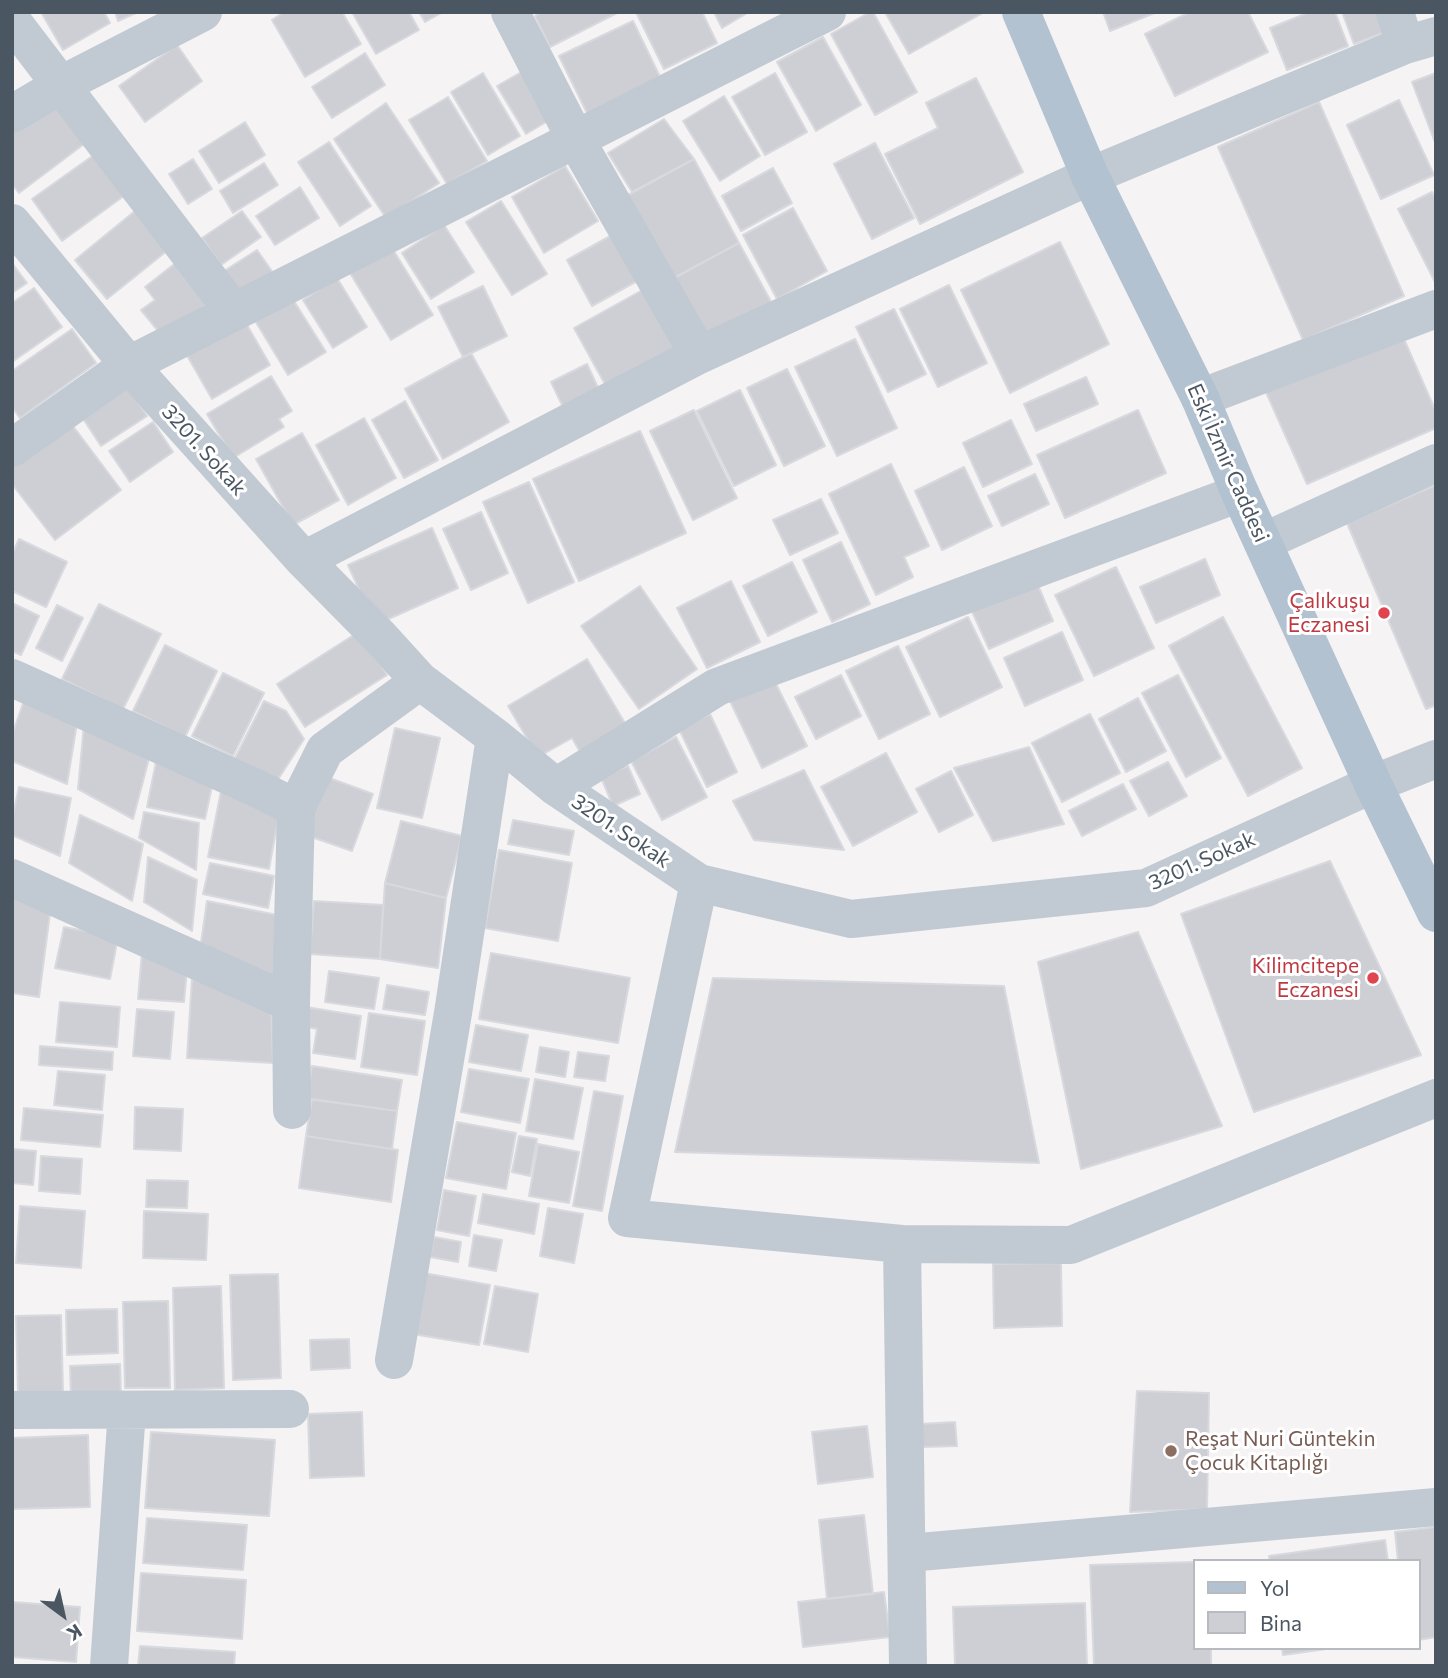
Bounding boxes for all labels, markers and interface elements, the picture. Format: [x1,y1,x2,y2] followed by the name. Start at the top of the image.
[1182,380,1274,546] street label: Eski İzmir Caddesi
[157,399,251,501] street label: 3201. Sokak
[1288,588,1370,638] place label: Çalıkuşu Eczanesi
[1376,605,1392,621] marker: Çalıkuşu Eczanesi
[567,789,675,873] street label: 3201. Sokak
[1145,826,1259,896] street label: 3201. Sokak
[1252,953,1359,1003] place label: Kilimcitepe Eczanesi
[1365,970,1381,986] marker: Kilimcitepe Eczanesi
[1185,1426,1376,1476] place label: Reşat Nuri Güntekin Çocuk Kitaplığı
[1163,1443,1179,1459] marker: Reşat Nuri Güntekin Çocuk Kitaplığı
[1192,1559,1420,1650] legend
[1260,1575,1290,1600] text: Yol
[28,1580,98,1650] north arrow
[1260,1610,1302,1635] text: Bina
[63,1620,87,1646] text: K

